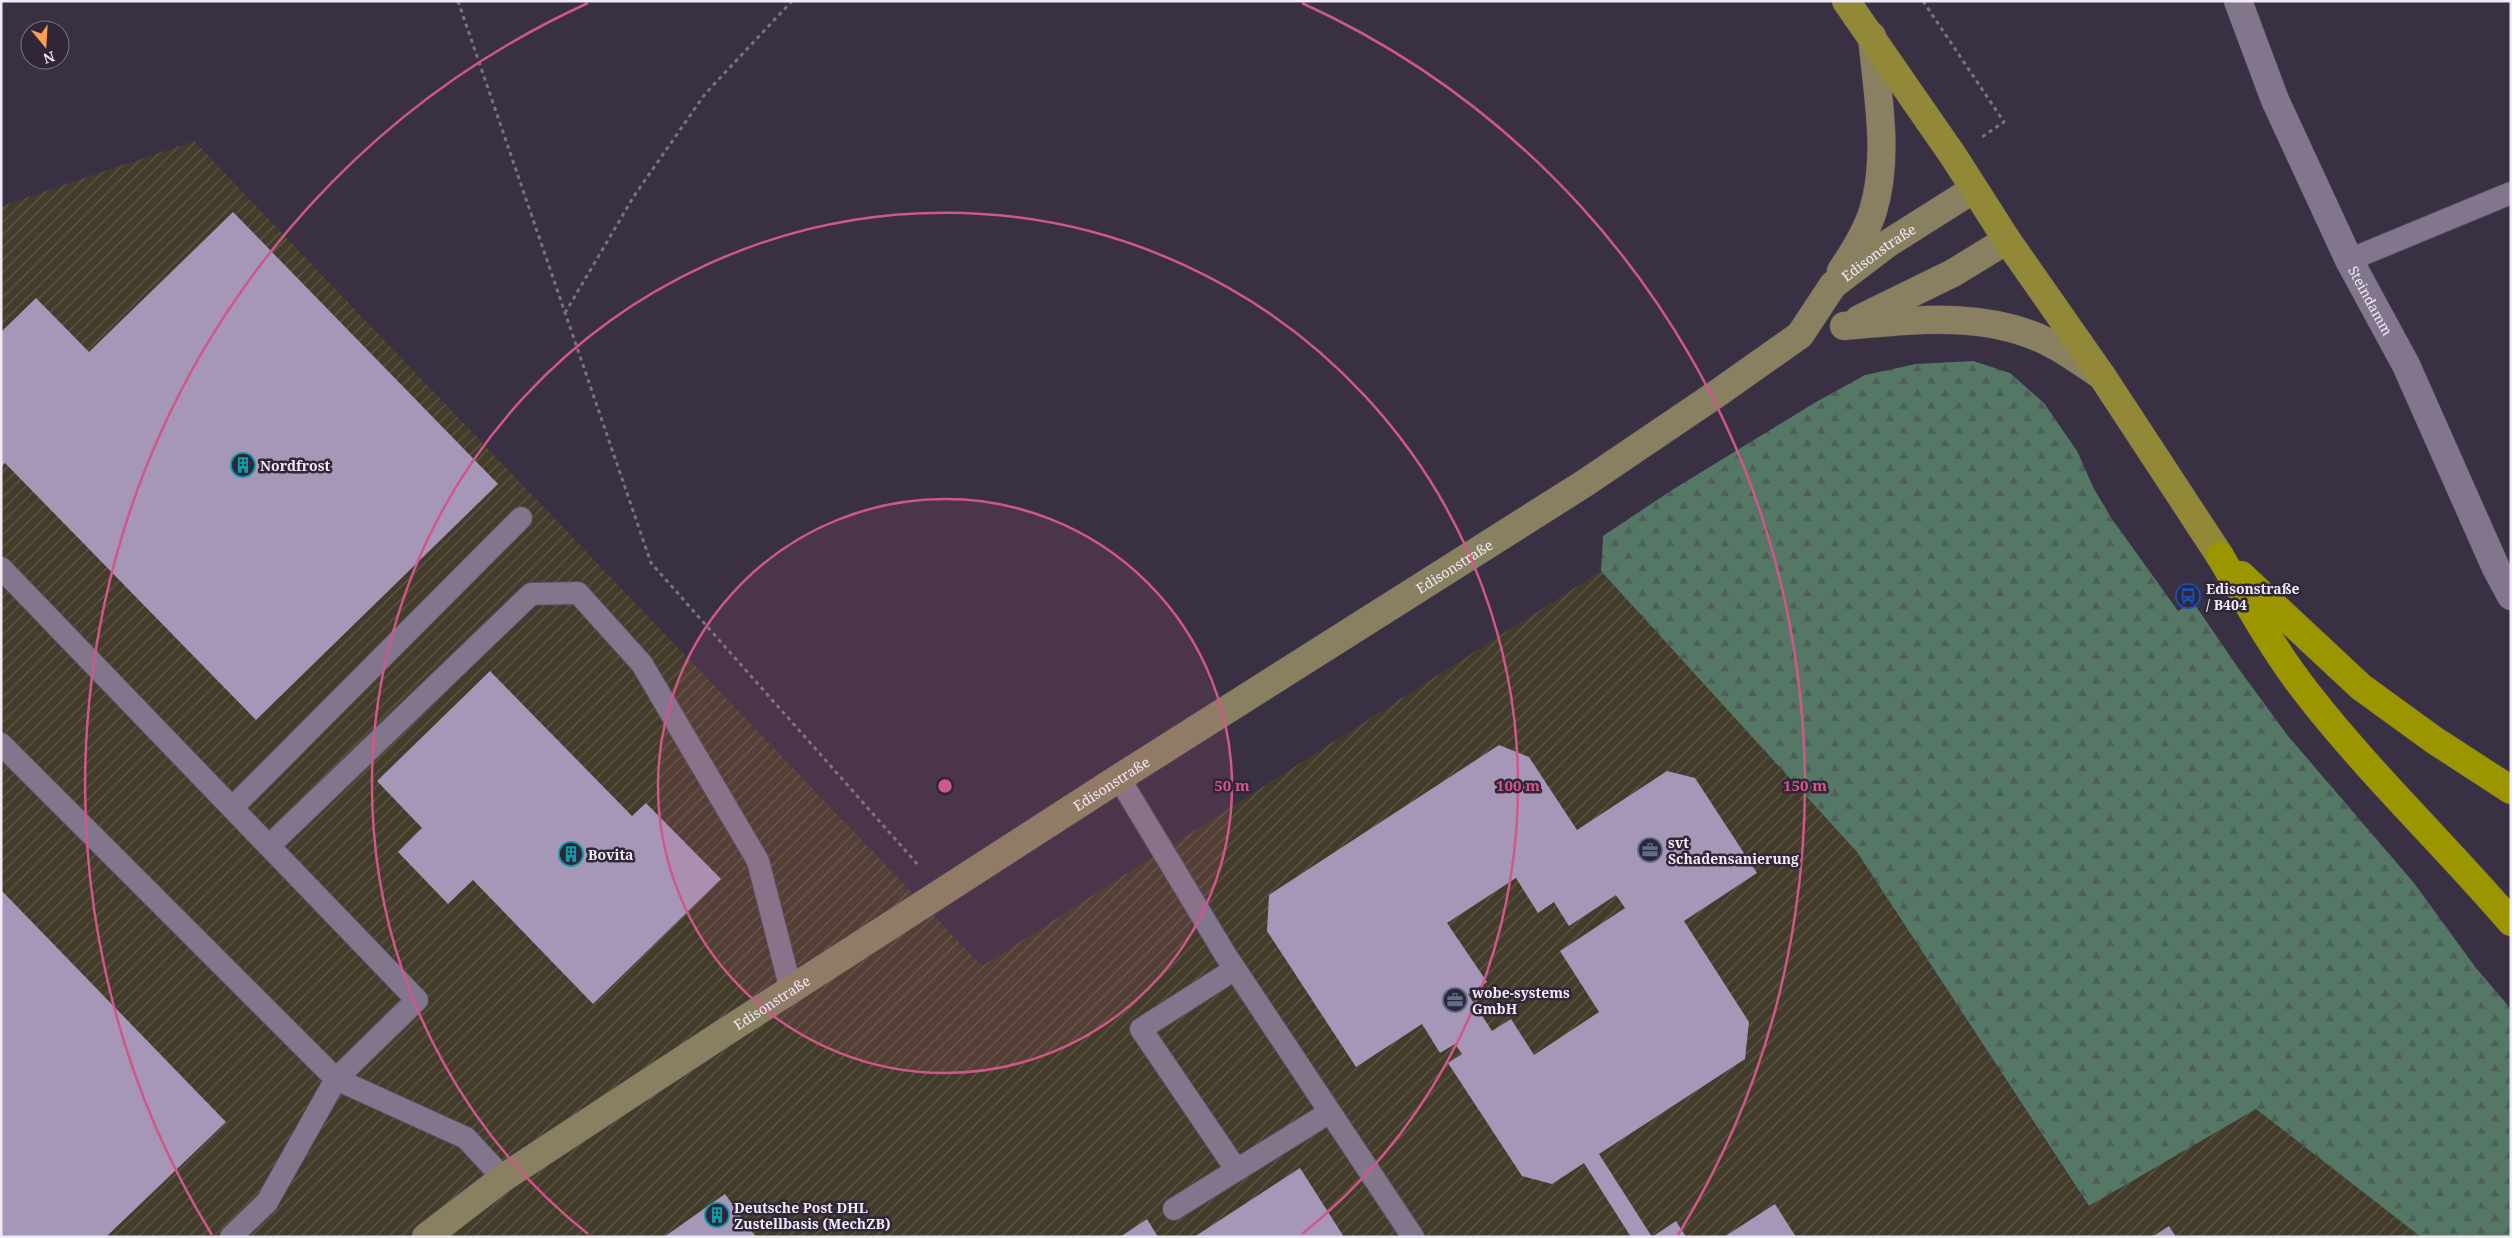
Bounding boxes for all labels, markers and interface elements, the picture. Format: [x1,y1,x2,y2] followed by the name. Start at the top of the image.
[20,20,70,70] north arrow
[41,47,57,69] text: N
[1837,219,1919,285] street label: Edisonstraße
[2344,262,2398,339] street label: Steindamm
[230,452,256,478] building icon: Nordfrost
[260,456,330,475] place label: Nordfrost
[1412,535,1496,597] street label: Edisonstraße
[2206,579,2300,614] place label: Edisonstraße / B404
[2175,583,2201,609] bus stop icon: Edisonstraße / B404
[1069,752,1153,815] street label: Edisonstraße
[1214,775,1250,795] text: 50 m
[1496,775,1540,795] text: 100 m
[1783,775,1827,795] text: 150 m
[936,777,954,795] centre of rings
[1668,833,1799,868] place label: svt Schadensanierung
[1637,837,1663,863] office icon: svt Schadensanierung
[558,841,584,867] building icon: Bovita
[588,845,634,864] place label: Bovita
[730,970,813,1034] street label: Edisonstraße
[1471,983,1570,1018] place label: wobe-systems GmbH
[1442,987,1468,1013] office icon: wobe-systems GmbH
[734,1198,891,1233] place label: Deutsche Post DHL Zustellbasis (MechZB)
[704,1202,730,1228] building icon: Deutsche Post DHL Zustellbasis (MechZB)

